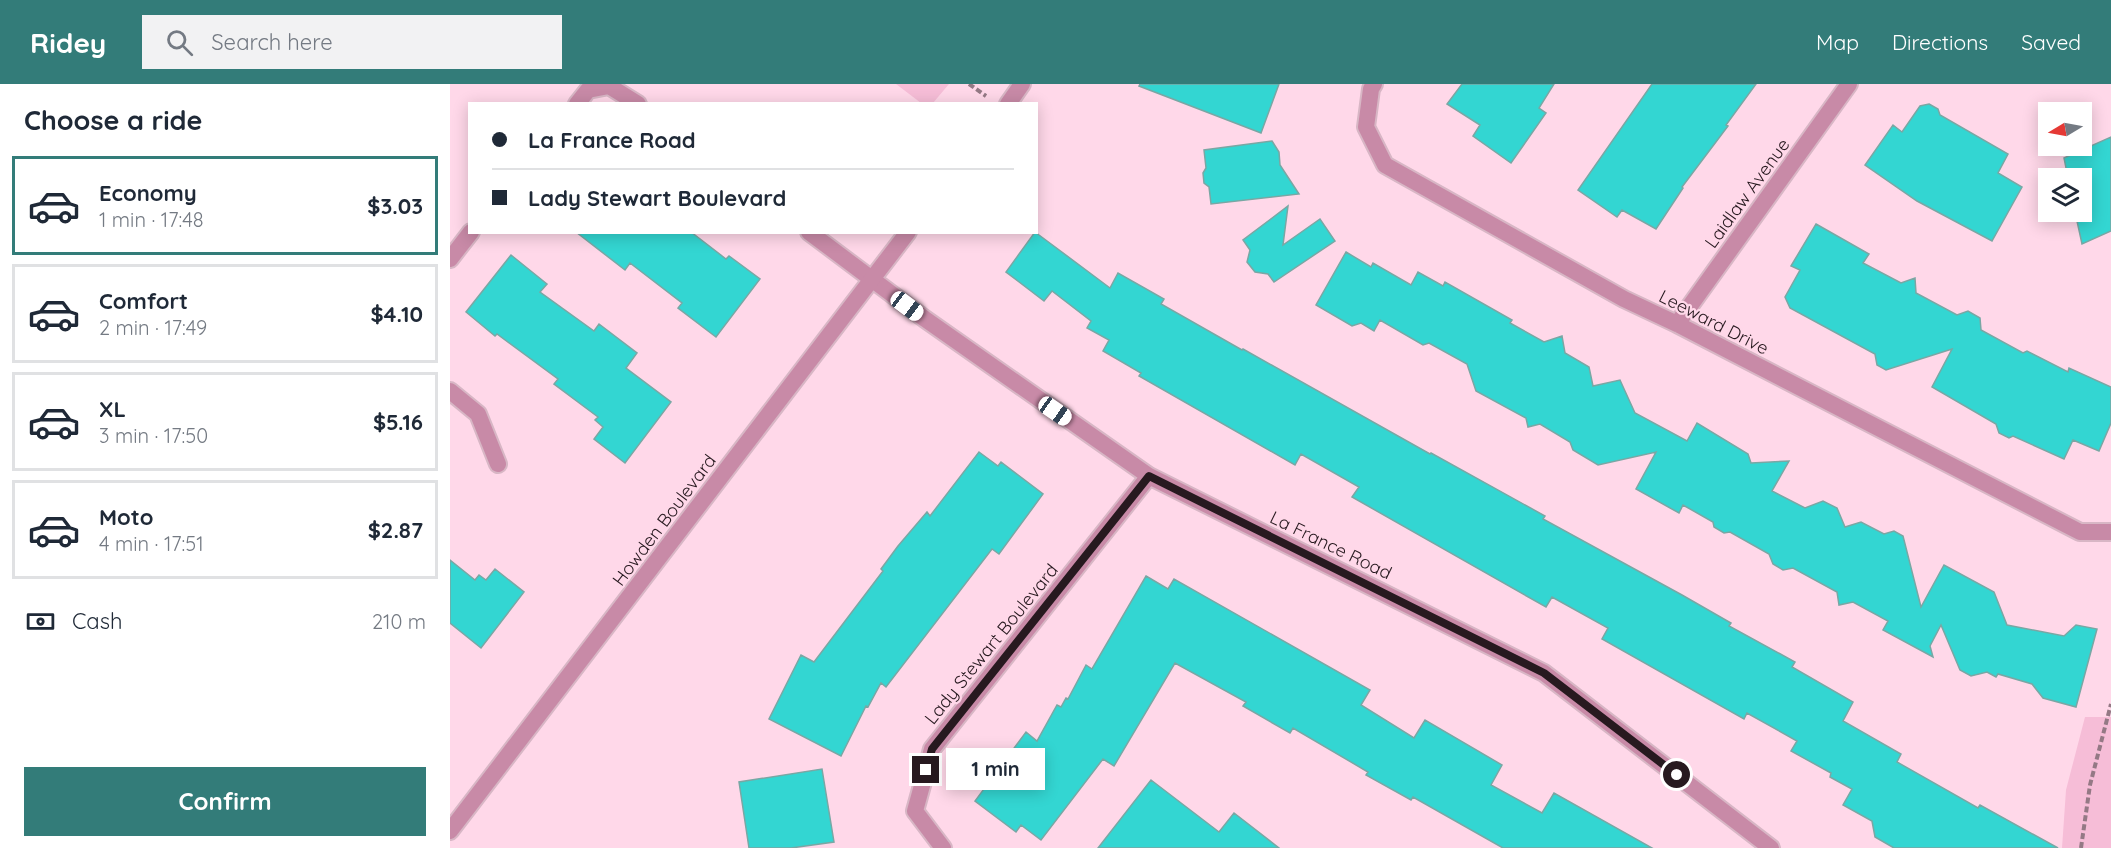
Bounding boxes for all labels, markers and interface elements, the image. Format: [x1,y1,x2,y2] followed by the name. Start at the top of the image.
[142,15,562,69] search box
[30,25,106,60] text: Ridey
[163,26,196,59] icon: search
[211,28,333,56] text: Search here
[1816,29,1859,55] text: Map
[1892,29,1988,55] text: Directions
[2021,29,2081,55] text: Saved
[2038,102,2092,156] north arrow
[2038,102,2092,222] map controls
[24,103,202,137] text: Choose a ride
[528,126,696,154] text: La France Road
[1699,134,1795,252] street label: Laidlaw Avenue
[2038,168,2092,222] button: layers
[27,179,81,233] icon: car
[99,179,197,207] text: Economy
[528,184,786,212] text: Lady Stewart Boulevard
[367,192,423,220] text: $3.03
[99,207,204,232] text: 1 min · 17:48
[1655,284,1773,360] street label: Leeward Drive
[27,287,81,341] icon: car
[99,287,188,315] text: Comfort
[887,288,927,324] car
[370,300,423,328] text: $4.10
[99,315,207,340] text: 2 min · 17:49
[1035,393,1075,429] car
[27,395,81,449] icon: car
[99,395,126,423] text: XL
[373,408,423,436] text: $5.16
[99,423,208,448] text: 3 min · 17:50
[607,450,721,590] street label: Howden Boulevard
[27,503,81,557] icon: car
[99,503,153,531] text: Moto
[1266,506,1396,584] street label: La France Road
[368,516,423,544] text: $2.87
[99,531,204,556] text: 4 min · 17:51
[919,559,1063,729] street label: Lady Stewart Boulevard
[24,605,57,638] icon: cash
[72,607,123,635] text: Cash
[372,609,426,634] text: 210 m
[947,749,1046,791] callout: 1 min
[912,756,939,783] route end
[971,756,1020,781] text: 1 min
[1663,761,1690,788] route start
[24,767,426,836] button: Confirm

